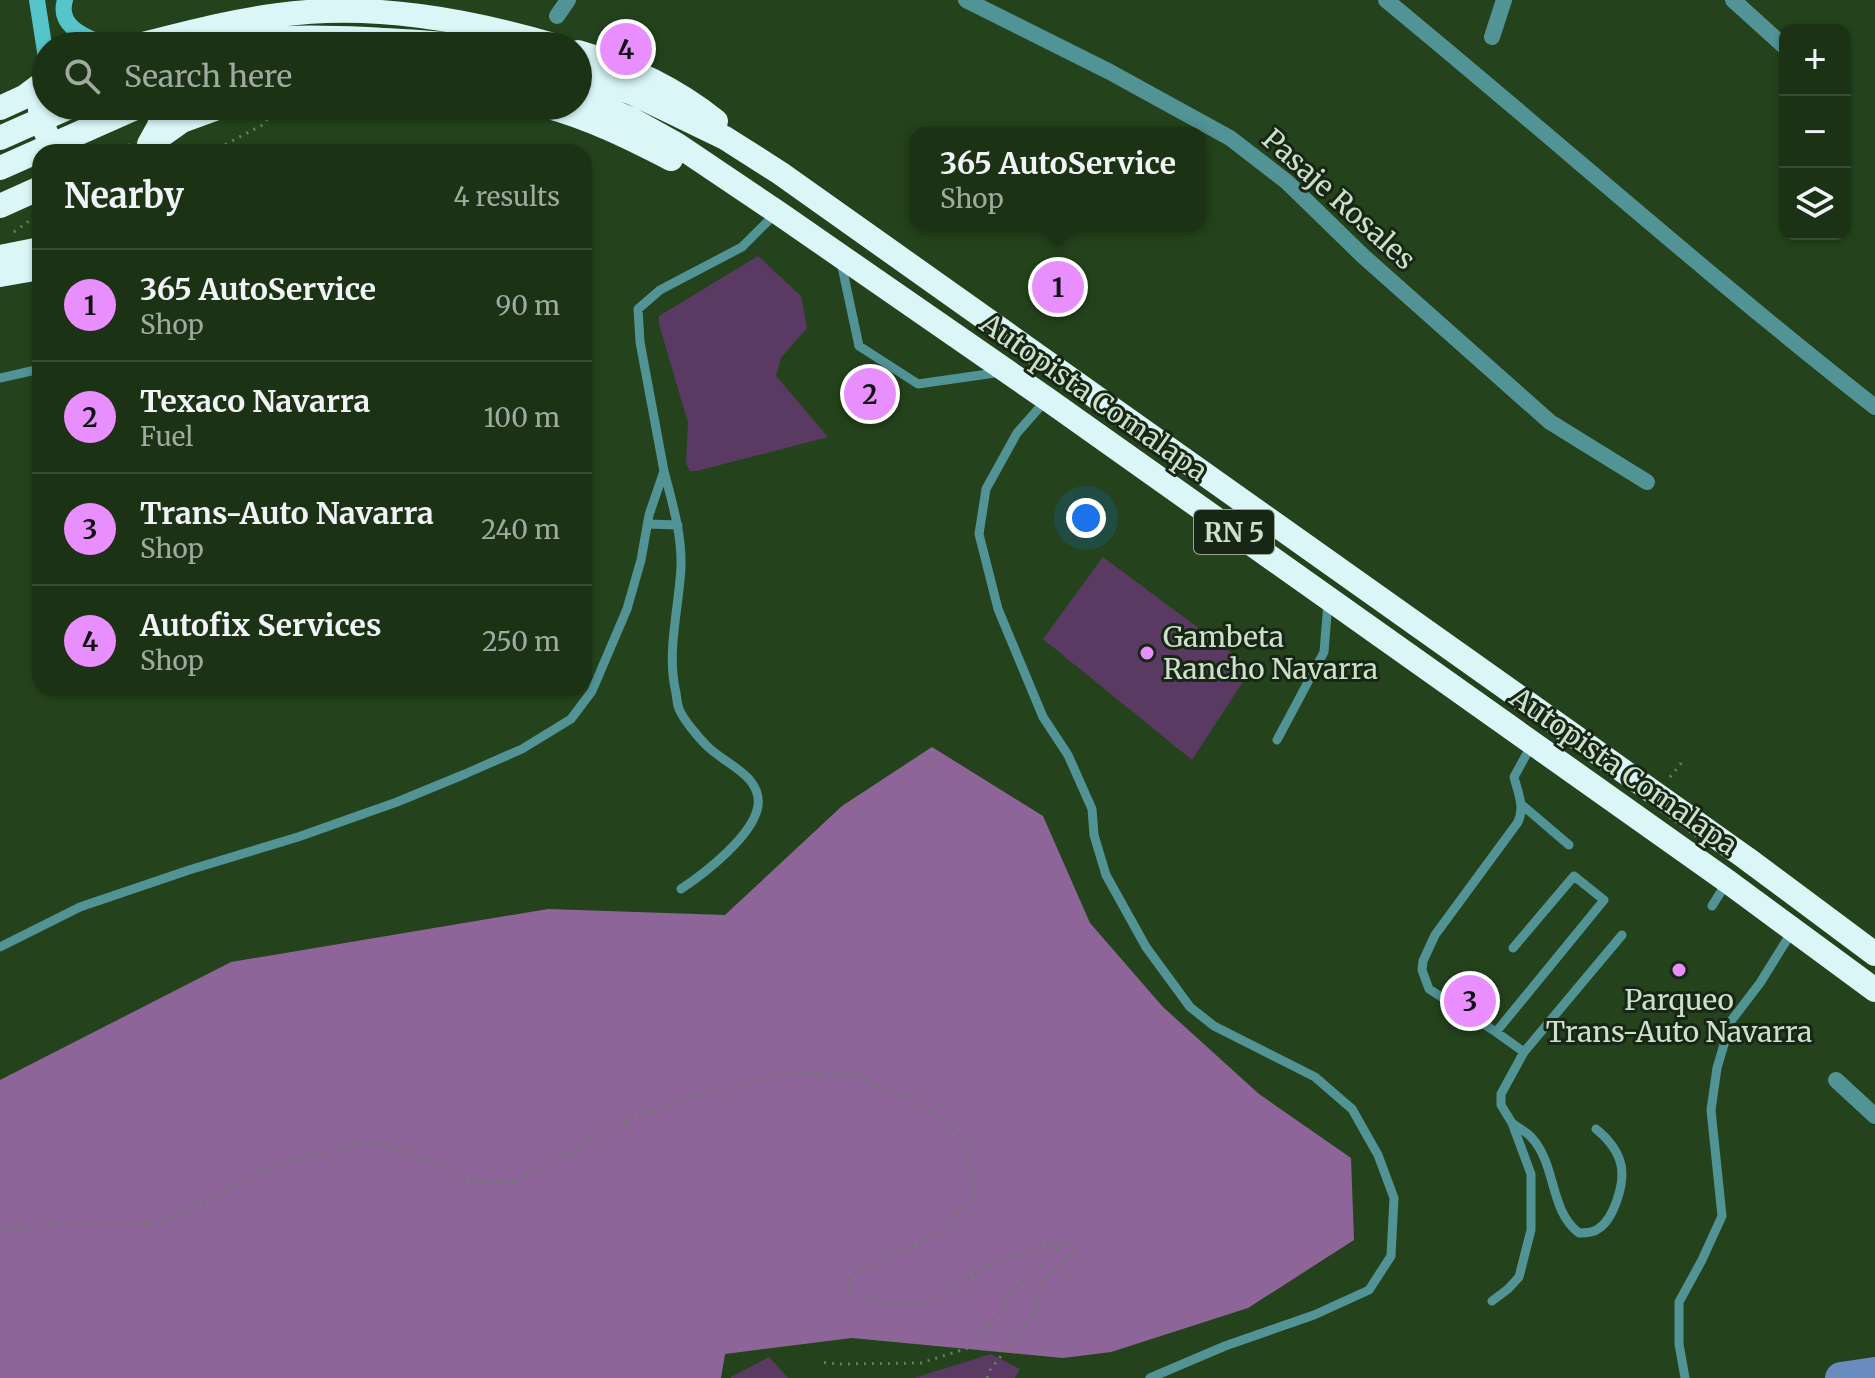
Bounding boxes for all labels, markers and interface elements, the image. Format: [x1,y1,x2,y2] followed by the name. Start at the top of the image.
[600,19,652,79] pin: 4
[1779,24,1851,240] map controls
[1779,24,1851,96] button: +
[32,32,592,120] search box
[60,54,104,98] icon: search
[124,57,292,95] text: Search here
[1779,96,1851,168] button: −
[1255,121,1423,277] street label: Pasaje Rosales
[910,127,1206,231] popup
[940,144,1176,182] text: 365 AutoService
[1779,168,1851,240] button: layers
[64,175,184,217] text: Nearby
[453,180,560,213] text: 4 results
[940,182,1004,215] text: Shop
[1032,257,1084,317] pin: 1
[140,270,376,308] text: 365 AutoService
[84,289,96,322] text: 1
[496,289,560,322] text: 90 m
[973,305,1215,489] street label: Autopista Comalapa
[140,308,204,341] text: Shop
[844,364,896,424] pin: 2
[140,382,370,420] text: Texaco Navarra
[82,401,98,434] text: 2
[484,401,560,434] text: 100 m
[140,420,193,453] text: Fuel
[140,494,434,532] text: Trans-Auto Navarra
[1066,498,1106,538] your location
[1194,510,1274,554] road number: RN 5
[83,513,97,546] text: 3
[481,513,560,546] text: 240 m
[140,532,204,565] text: Shop
[140,606,381,644] text: Autofix Services
[1163,619,1378,687] place label: Gambeta Rancho Navarra
[82,625,98,658] text: 4
[482,625,560,658] text: 250 m
[140,644,204,677] text: Shop
[1138,644,1156,662] marker: Gambeta Rancho Navarra
[1503,679,1745,863] street label: Autopista Comalapa
[1670,961,1688,979] marker: Parqueo Trans-Auto Navarra
[1444,971,1496,1031] pin: 3
[1546,982,1812,1050] place label: Parqueo Trans-Auto Navarra

